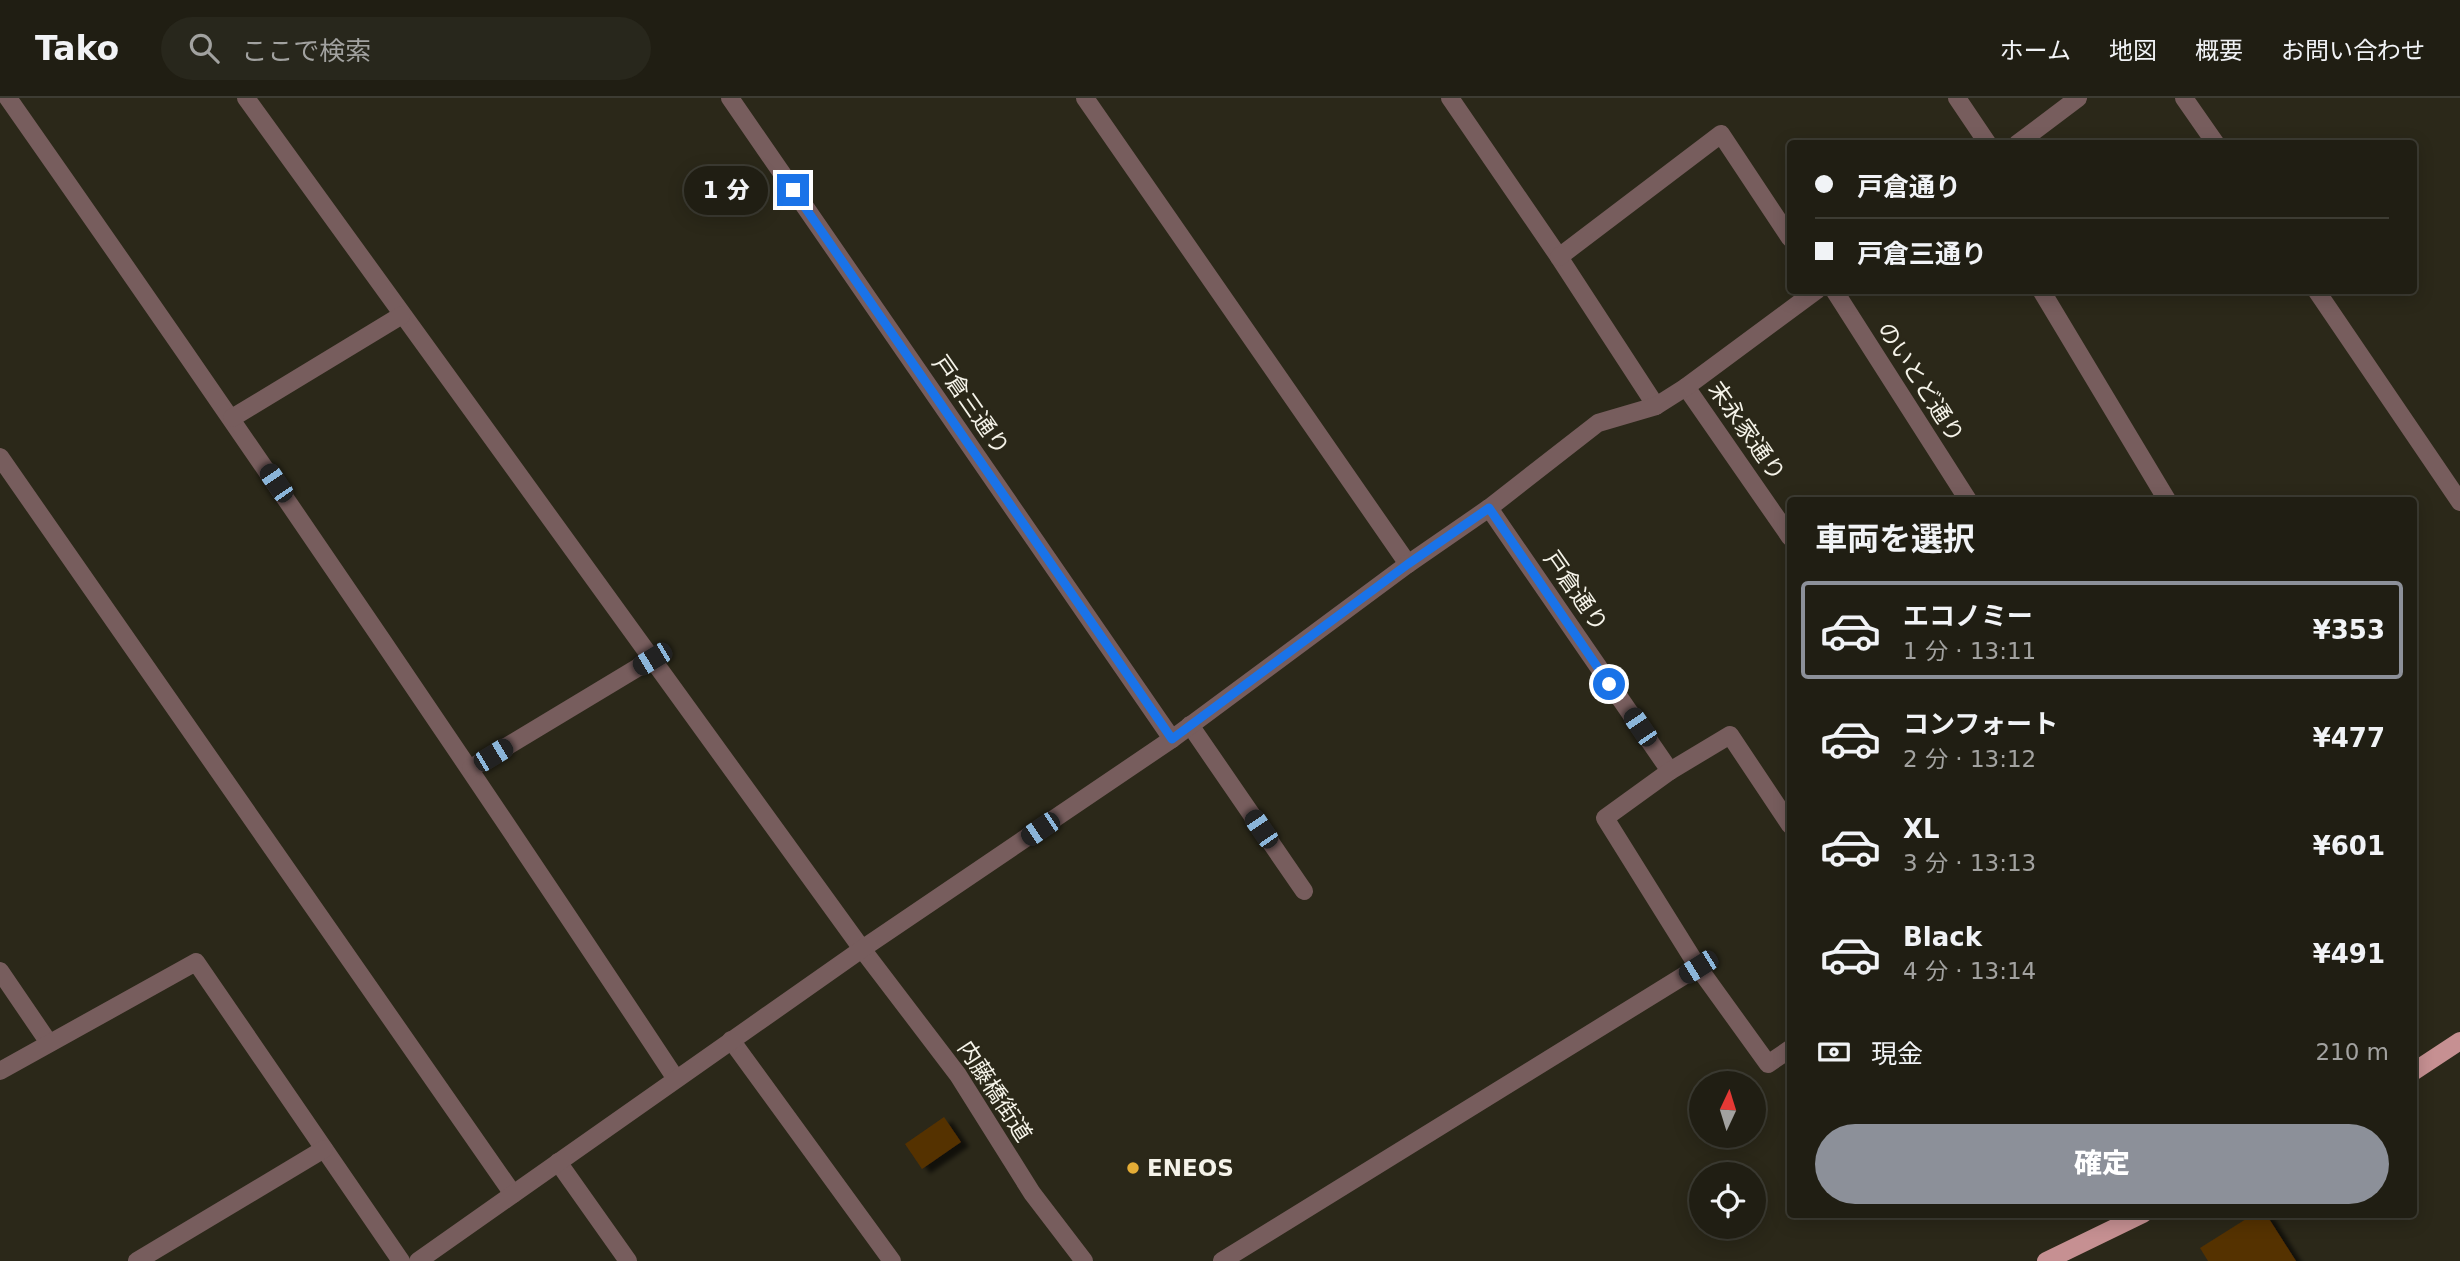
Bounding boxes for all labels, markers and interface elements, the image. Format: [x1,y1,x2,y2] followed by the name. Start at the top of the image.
[161,17,651,80] search box
[35,29,119,68] text: Tako
[185,29,223,67] icon: search
[241,36,371,66] text: ここで検索
[2000,37,2071,65] text: ホーム
[2109,37,2157,65] text: 地図
[2195,37,2243,65] text: 概要
[2281,37,2425,65] text: お問い合わせ
[684,166,768,214] callout: 1 分
[1857,172,1961,202] text: 戸倉通り
[777,174,809,206] route end
[702,177,750,203] text: 1 分
[1857,239,1987,269] text: 戸倉三通り
[1873,317,1969,447] street label: のいとど通り
[927,350,1015,460] street label: 戸倉三通り
[1703,376,1791,486] street label: 末永家通り
[256,460,297,506] car
[1815,520,1975,558] text: 車両を選択
[1539,546,1613,636] street label: 戸倉通り
[1819,599,1882,662] icon: car
[1903,601,2033,631] text: エコノミー
[2313,615,2385,645] text: ¥353
[1903,638,2036,664] text: 1 分 · 13:11
[629,639,676,679] car
[1593,668,1625,700] route start
[1620,704,1661,750] car
[1819,707,1882,770] icon: car
[1903,709,2058,739] text: コンフォート
[2313,723,2385,753] text: ¥477
[470,735,517,775] car
[1903,746,2036,772] text: 2 分 · 13:12
[1241,806,1282,852] car
[1017,809,1064,849] car
[1903,814,1940,844] text: XL
[1819,815,1882,878] icon: car
[2313,831,2385,861] text: ¥601
[1903,850,2036,876] text: 3 分 · 13:13
[1903,922,1982,952] text: Black
[1819,923,1882,986] icon: car
[2313,939,2385,969] text: ¥491
[1675,947,1722,987] car
[1903,958,2036,984] text: 4 分 · 13:14
[1815,1033,1853,1071] icon: cash
[953,1036,1037,1146] street label: 内藤橋街道
[1871,1039,1923,1069] text: 現金
[2315,1039,2389,1065] text: 210 m
[1689,1071,1766,1148] north arrow
[1689,1071,1766,1239] map controls
[1815,1124,2389,1204] button: 確定
[1147,1155,1234,1181] place label: ENEOS
[1125,1160,1141,1176] marker: ENEOS
[1689,1162,1766,1239] button: locate

